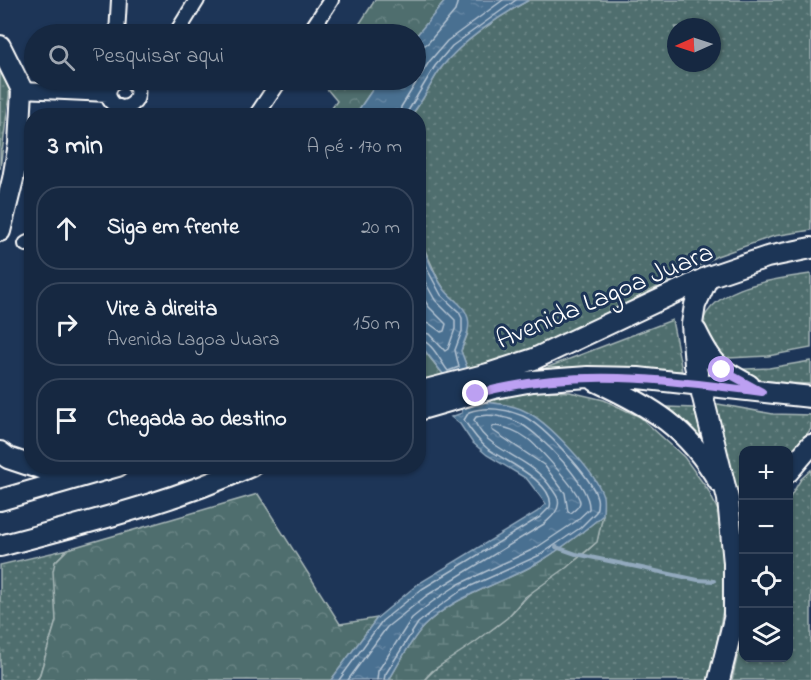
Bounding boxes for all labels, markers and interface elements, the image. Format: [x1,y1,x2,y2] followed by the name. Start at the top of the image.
[667,18,721,72] north arrow
[24,24,426,90] search box
[45,41,78,74] icon: search
[93,41,224,73] text: Pesquisar aqui
[48,128,103,166] text: 3 min
[307,133,402,162] text: A pé · 170 m
[50,212,83,245] icon: ahead
[107,212,239,244] text: Siga em frente
[361,214,400,243] text: 20 m
[490,234,720,361] street label: Avenida Lagoa Juara
[107,294,217,326] text: Vire à direita
[50,308,83,341] icon: right
[353,310,400,339] text: 150 m
[107,326,279,355] text: Avenida Lagoa Juara
[708,356,734,382] route start
[462,380,488,406] route end
[50,404,83,437] icon: arrive
[107,404,287,436] text: Chegada ao destino
[739,446,793,662] map controls
[739,446,793,500] button: +
[739,500,793,554] button: −
[739,554,793,608] button: locate
[739,608,793,662] button: layers

